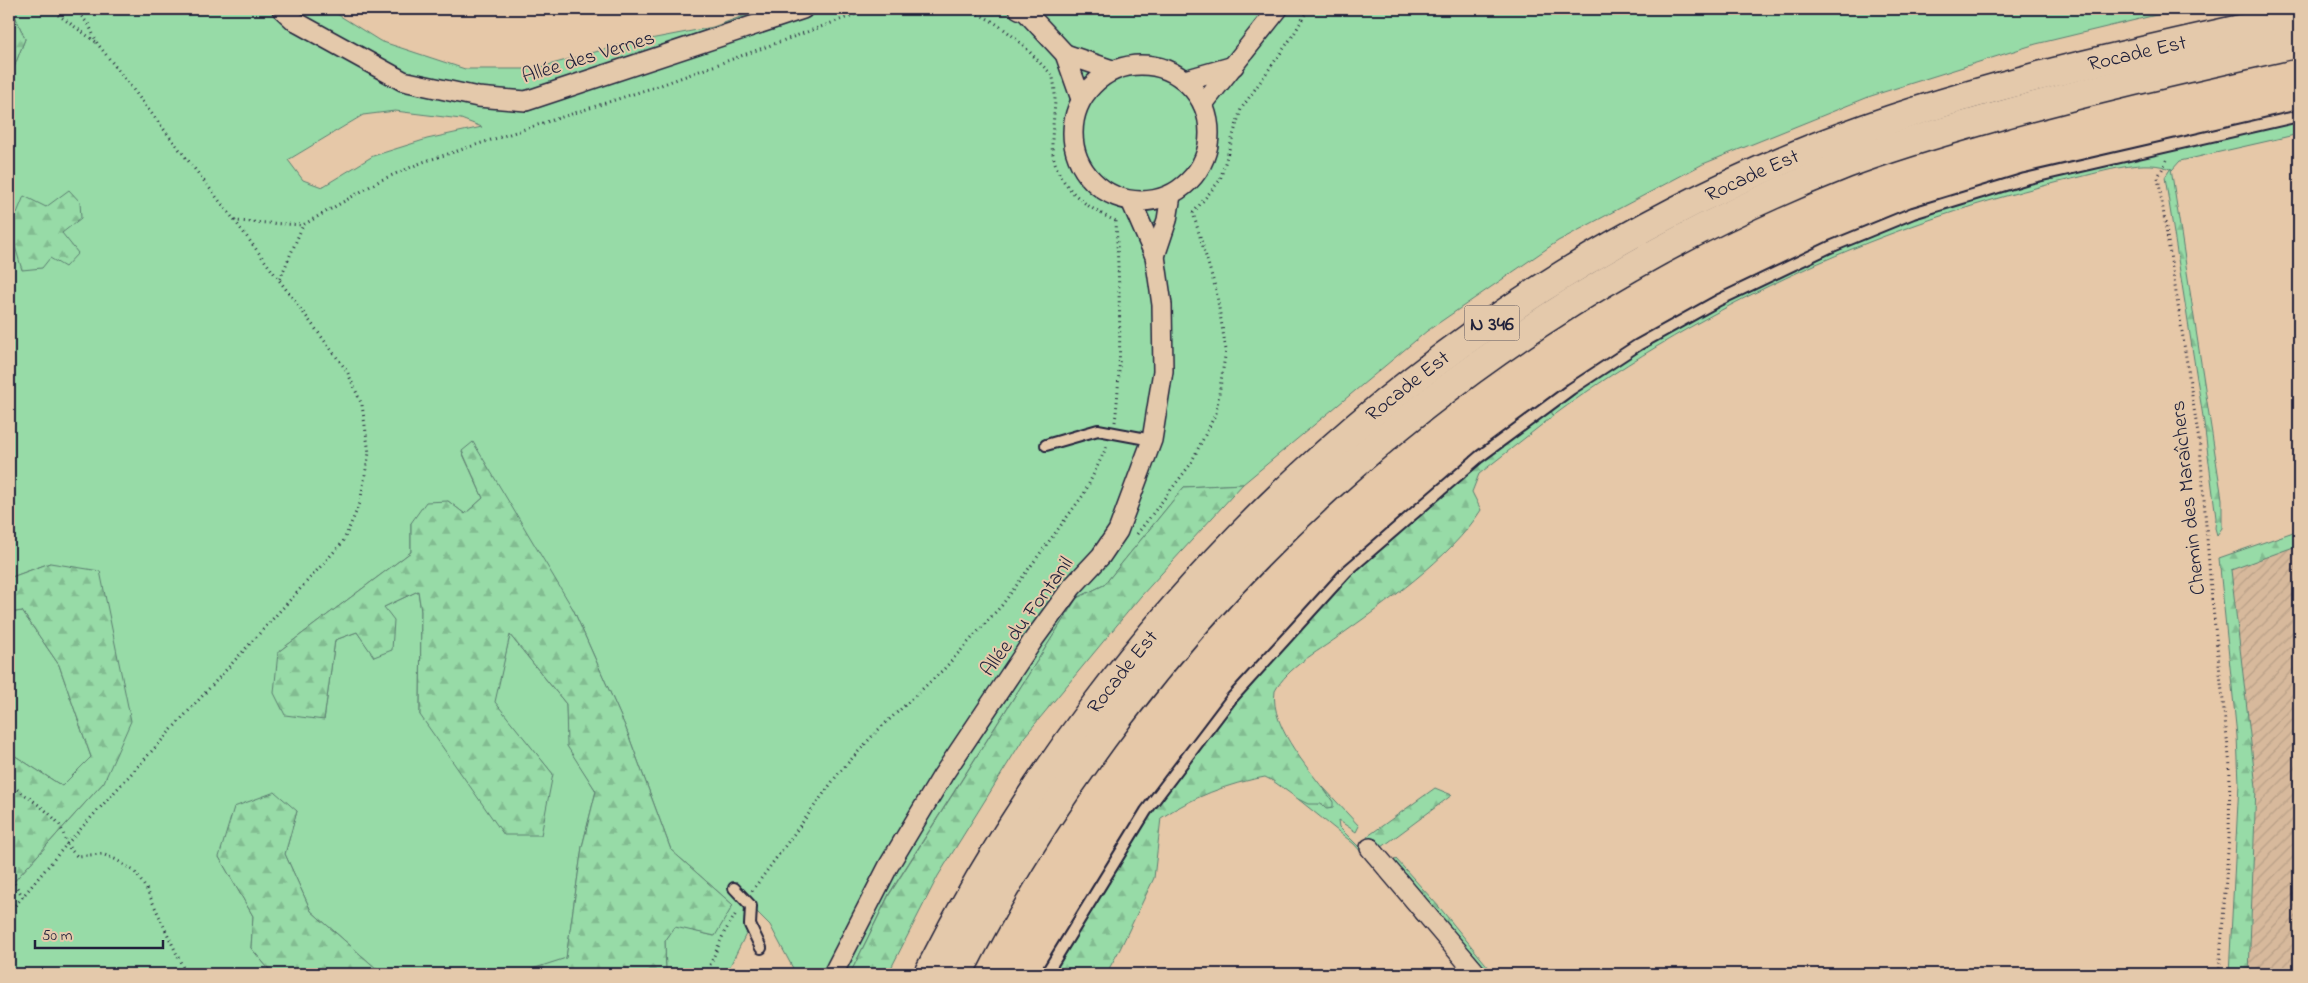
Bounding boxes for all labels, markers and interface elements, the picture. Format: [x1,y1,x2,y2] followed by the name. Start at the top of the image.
[518,23,659,92] street label: Allée des Vernes
[2085,28,2190,80] street label: Rocade Est
[1700,142,1804,211] street label: Rocade Est
[1464,306,1520,340] road number: N 346
[1360,344,1457,430] street label: Rocade Est
[2164,399,2214,597] street label: Chemin des Maraîchers
[974,551,1082,683] street label: Allée du Fontanil
[1081,624,1166,721] street label: Rocade Est
[35,918,162,950] scale bar
[42,925,73,947] text: 50 m

